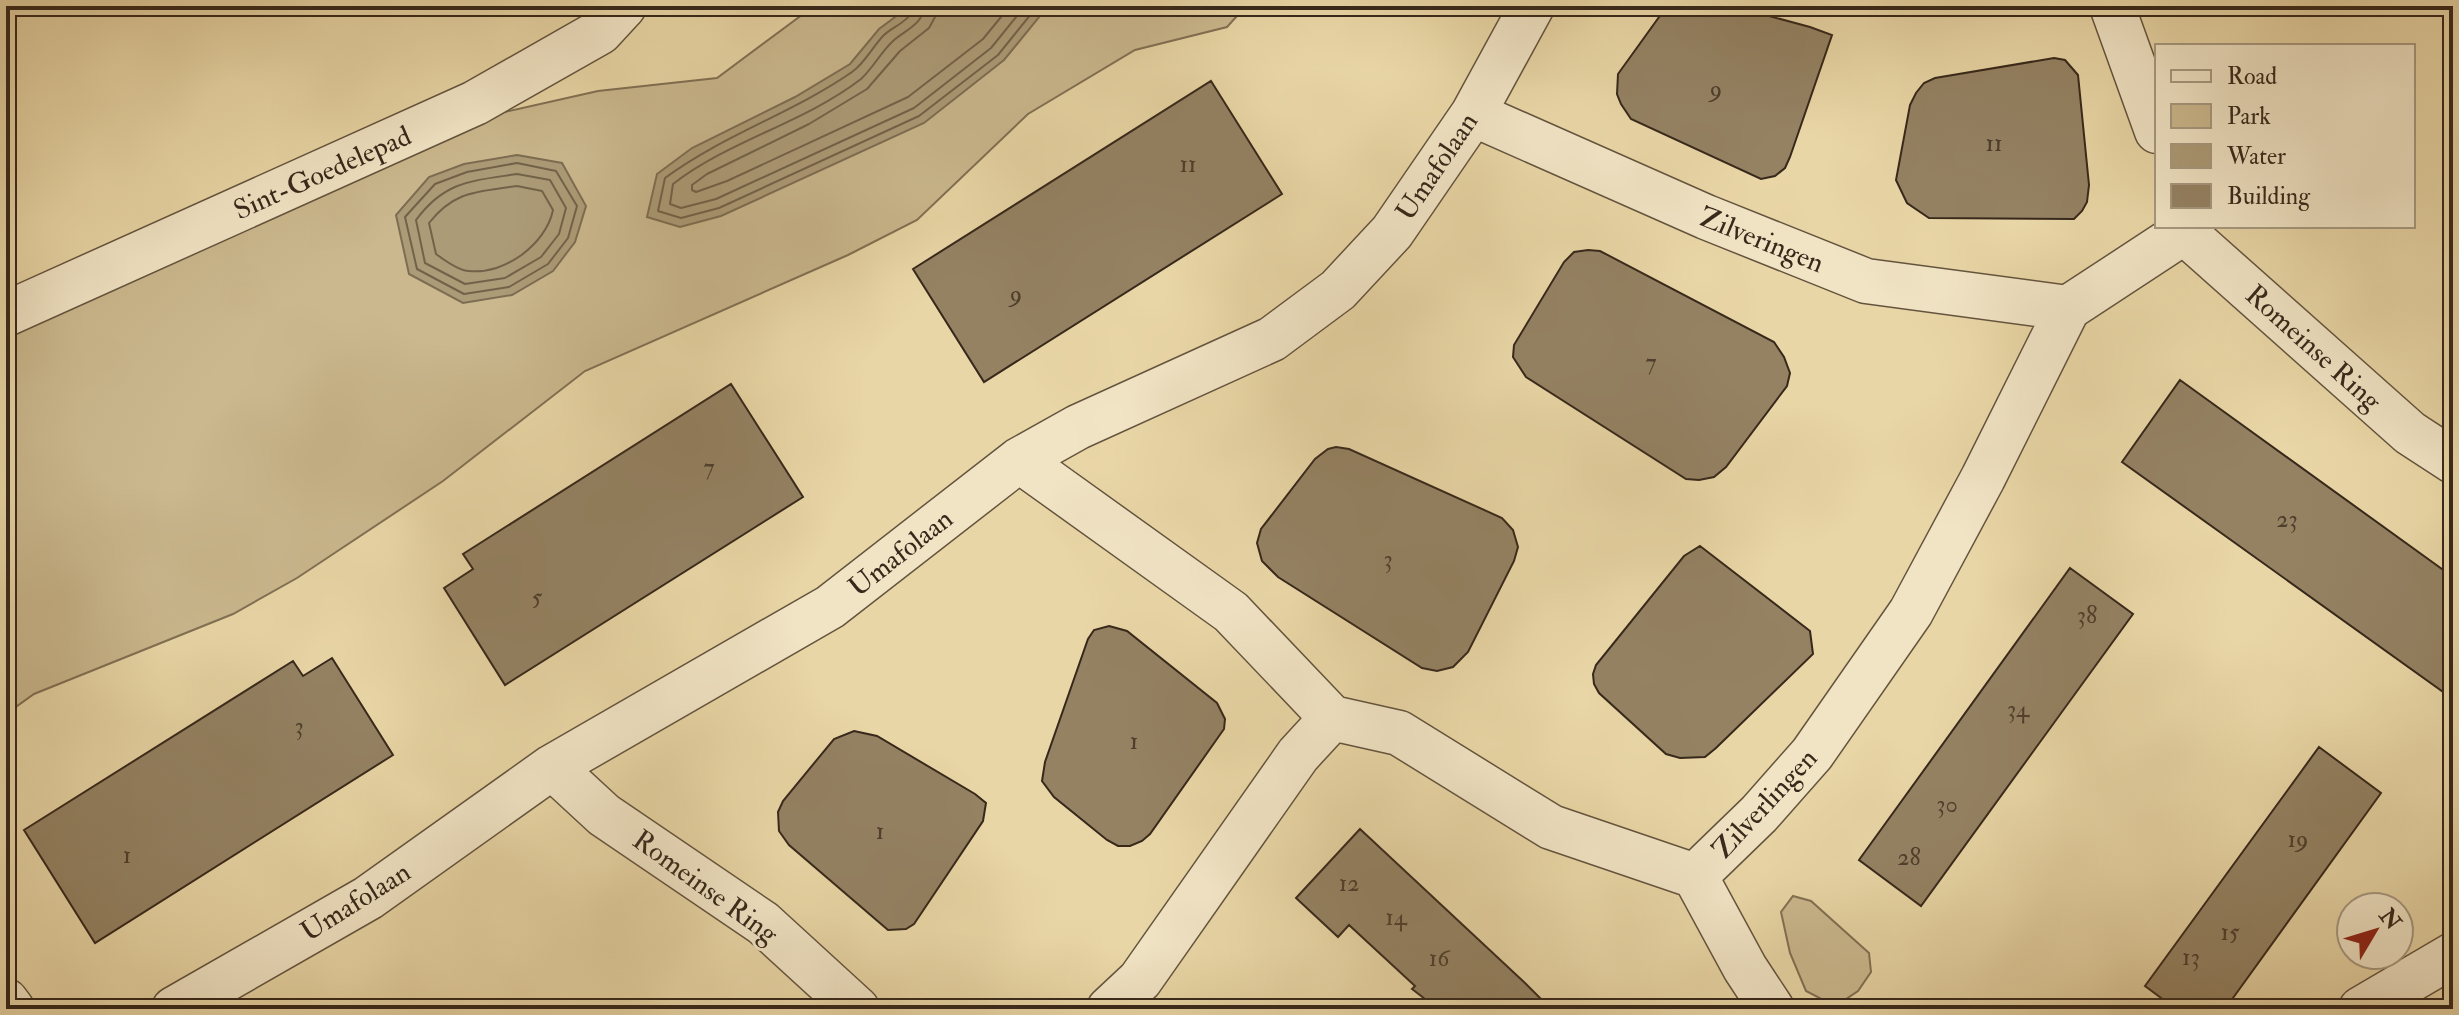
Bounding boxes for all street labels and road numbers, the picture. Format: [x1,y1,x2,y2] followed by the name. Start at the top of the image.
[1388,106,1486,228] street label: Umafolaan
[228,119,417,228] street label: Sint-Goedelepad
[1694,200,1829,281] street label: Zilveringen
[2238,278,2389,419] street label: Romeinse Ring
[842,502,960,605] street label: Umafolaan
[1705,741,1825,867] street label: Zilverlingen
[626,823,786,952] street label: Romeinse Ring
[294,855,417,950] street label: Umafolaan

